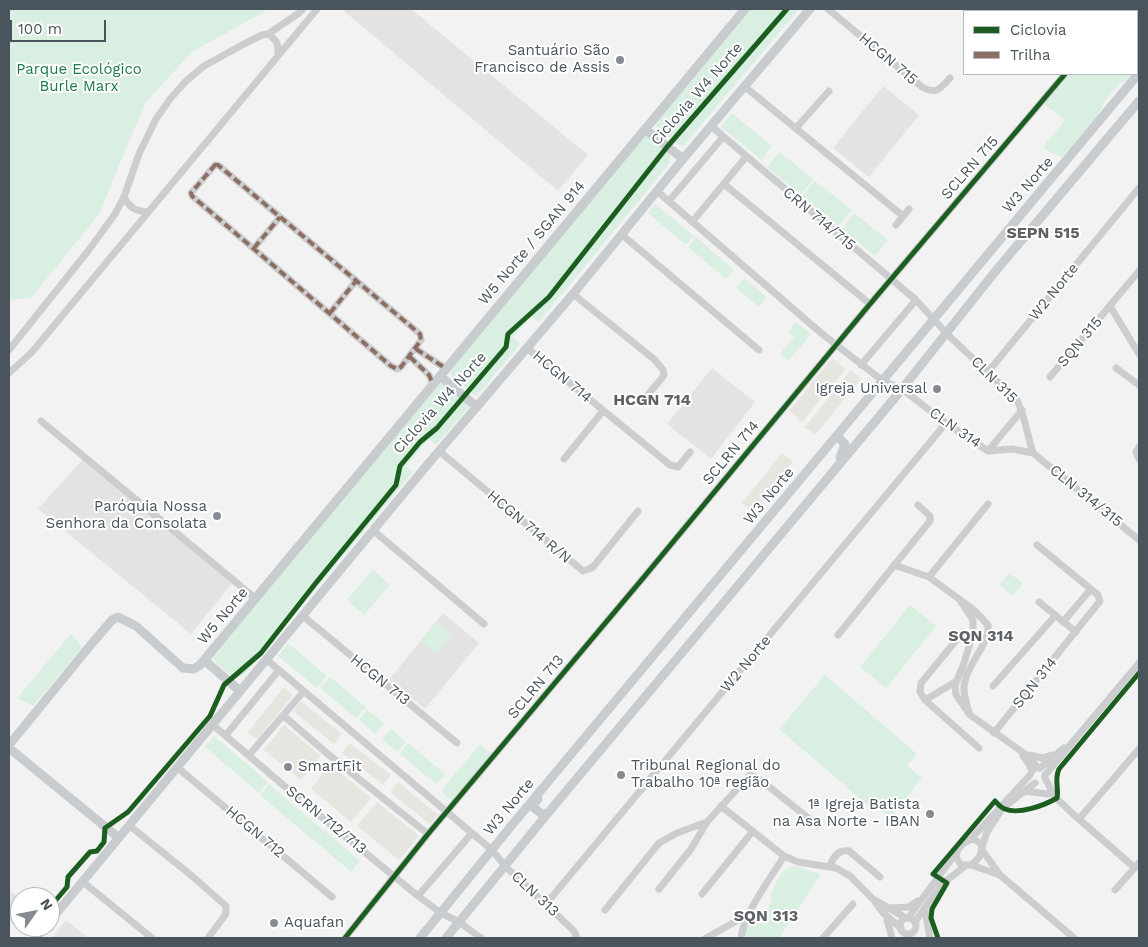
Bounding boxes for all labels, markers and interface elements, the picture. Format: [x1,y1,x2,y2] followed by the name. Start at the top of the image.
[12,10,109,42] scale bar
[963,10,1138,75] legend
[18,20,62,38] text: 100 m
[1010,21,1067,39] text: Ciclovia
[855,29,921,89] street label: HCGN 715
[647,39,747,149] street label: Ciclovia W4 Norte
[474,42,610,77] place label: Santuário São Francisco de Assis
[1010,46,1051,64] text: Trilha
[614,54,626,66] marker: Santuário São Francisco de Assis
[16,61,142,96] park label: Parque Ecológico Burle Marx
[938,133,1002,203] street label: SCLRN 715
[999,153,1057,217] street label: W3 Norte
[475,177,589,309] street label: W5 Norte / SGAN 914
[779,183,859,255] street label: CRN 714/715
[1006,223,1080,243] district label: SEPN 515
[1025,260,1083,324] street label: W2 Norte
[1054,313,1106,371] street label: SQN 315
[529,347,595,407] street label: HCGN 714
[390,348,490,458] street label: Ciclovia W4 Norte
[967,353,1021,407] street label: CLN 315
[816,380,927,398] place label: Igreja Universal
[931,383,943,395] marker: Igreja Universal
[613,390,691,410] district label: HCGN 714
[926,404,984,452] street label: CLN 314
[699,417,763,489] street label: SCLRN 714
[1046,461,1126,531] street label: CLN 314/315
[740,464,798,528] street label: W3 Norte
[483,487,575,567] street label: HCGN 714 R/N
[46,498,207,533] place label: Paróquia Nossa Senhora da Consolata
[211,510,223,522] marker: Paróquia Nossa Senhora da Consolata
[194,584,252,648] street label: W5 Norte
[948,626,1014,646] district label: SQN 314
[717,632,775,696] street label: W2 Norte
[347,651,413,709] street label: HCGN 713
[504,651,568,723] street label: SCLRN 713
[1009,654,1061,712] street label: SQN 314
[631,757,781,792] place label: Tribunal Regional do Trabalho 10ª região
[298,758,362,776] place label: SmartFit
[282,761,294,773] marker: SmartFit
[615,769,627,781] marker: Tribunal Regional do Trabalho 10ª região
[480,775,538,839] street label: W3 Norte
[282,782,370,858] street label: SCRN 712/713
[772,796,920,831] place label: 1ª Igreja Batista na Asa Norte - IBAN
[222,802,288,862] street label: HCGN 712
[924,808,936,820] marker: 1ª Igreja Batista na Asa Norte - IBAN
[507,867,563,921] street label: CLN 313
[10,887,60,937] north arrow
[37,896,56,913] text: N
[734,906,798,926] district label: SQN 313
[284,914,344,932] place label: Aquafan
[268,917,280,929] marker: Aquafan

